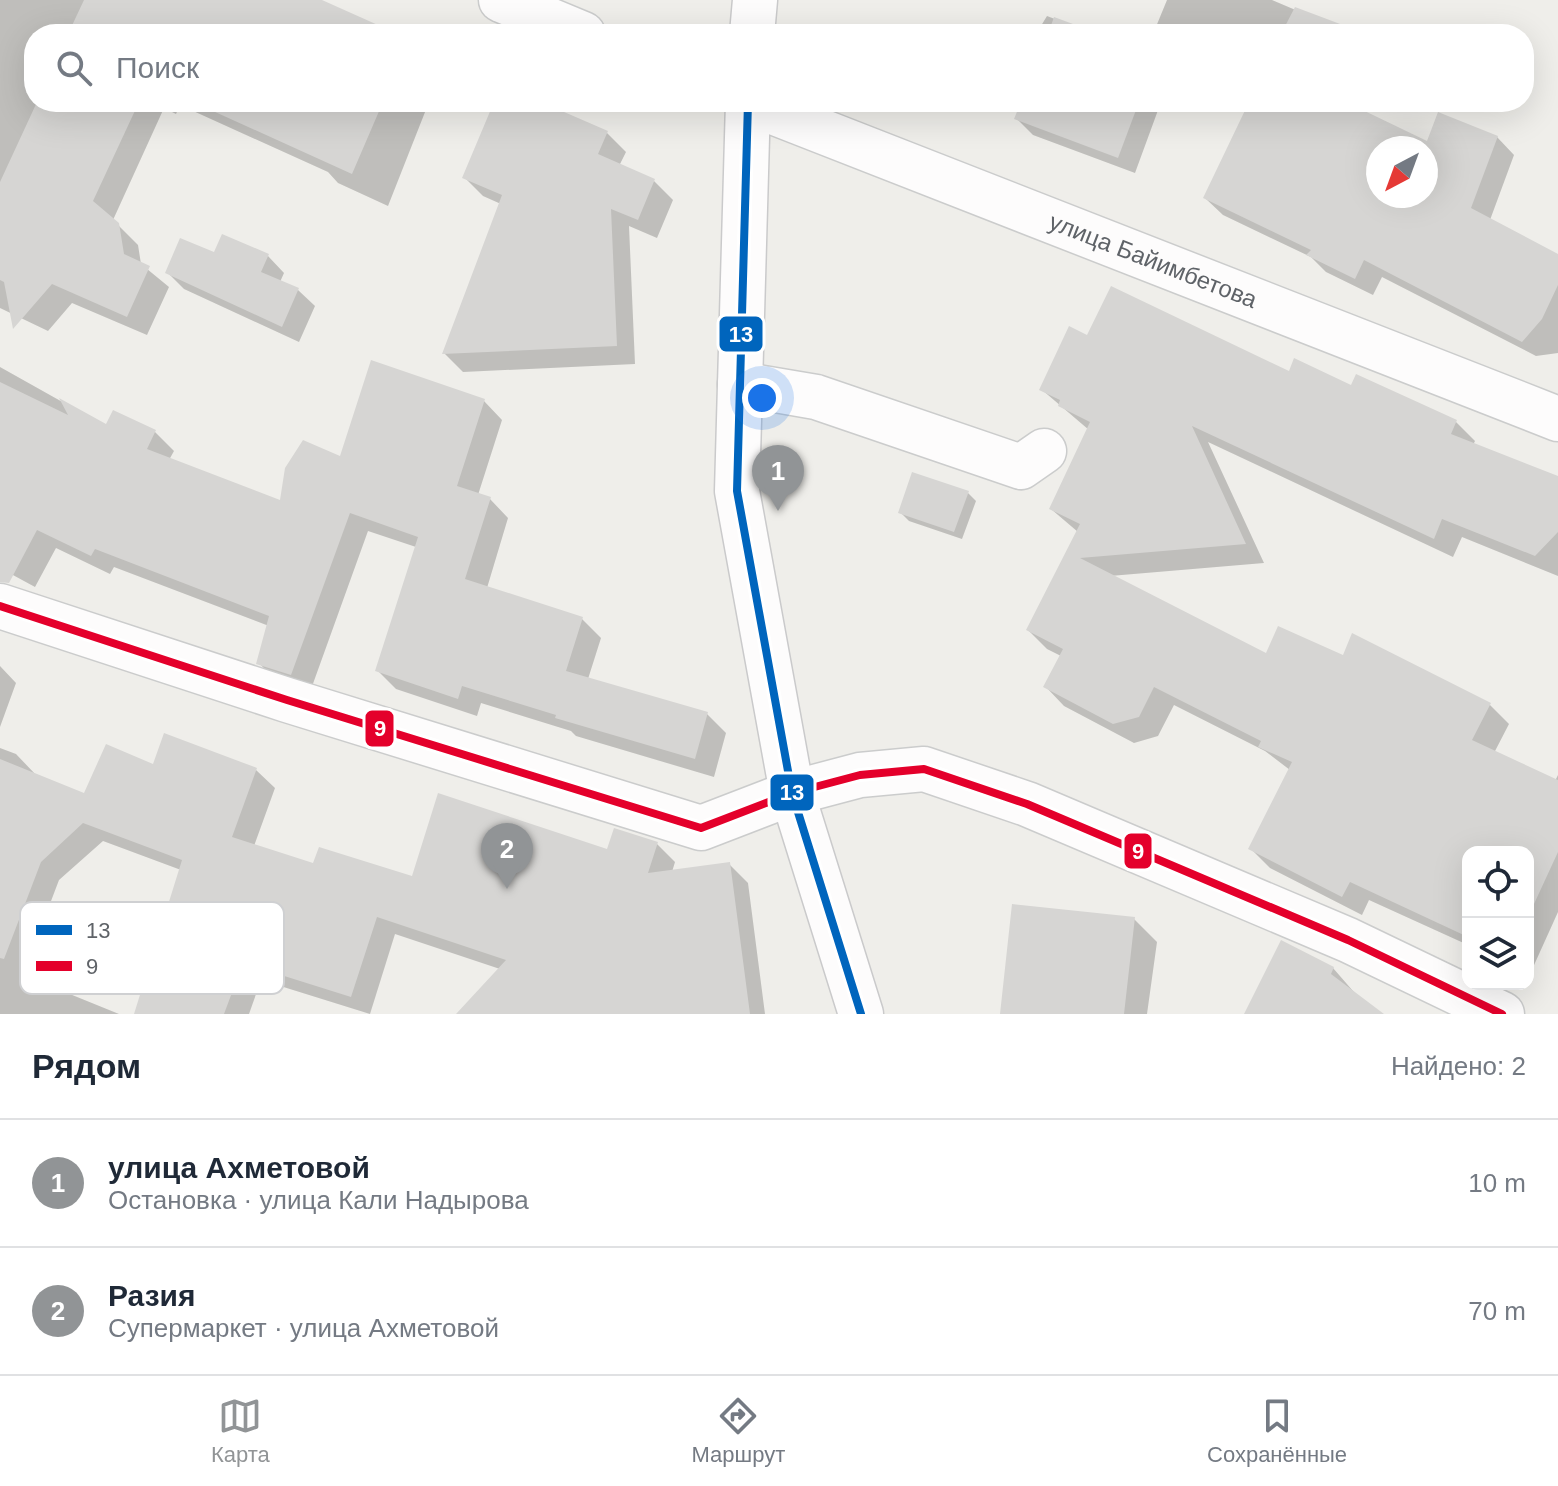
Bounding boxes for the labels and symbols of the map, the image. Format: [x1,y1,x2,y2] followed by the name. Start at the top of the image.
[1366,136,1438,208] north arrow
[1046,207,1262,313] street label: улица Байимбетова
[718,315,764,353] line badge: 13
[729,322,753,347] text: 13
[742,378,782,418] your location
[752,445,804,511] pin: 1
[364,709,395,748] line badge: 9
[374,716,386,741] text: 9
[769,773,815,812] line badge: 13
[780,780,804,805] text: 13
[481,823,533,889] pin: 2
[1123,832,1153,870] line badge: 9
[1132,839,1144,864] text: 9
[20,902,284,994] legend
[86,918,110,943] text: 13
[86,954,98,979] text: 9

